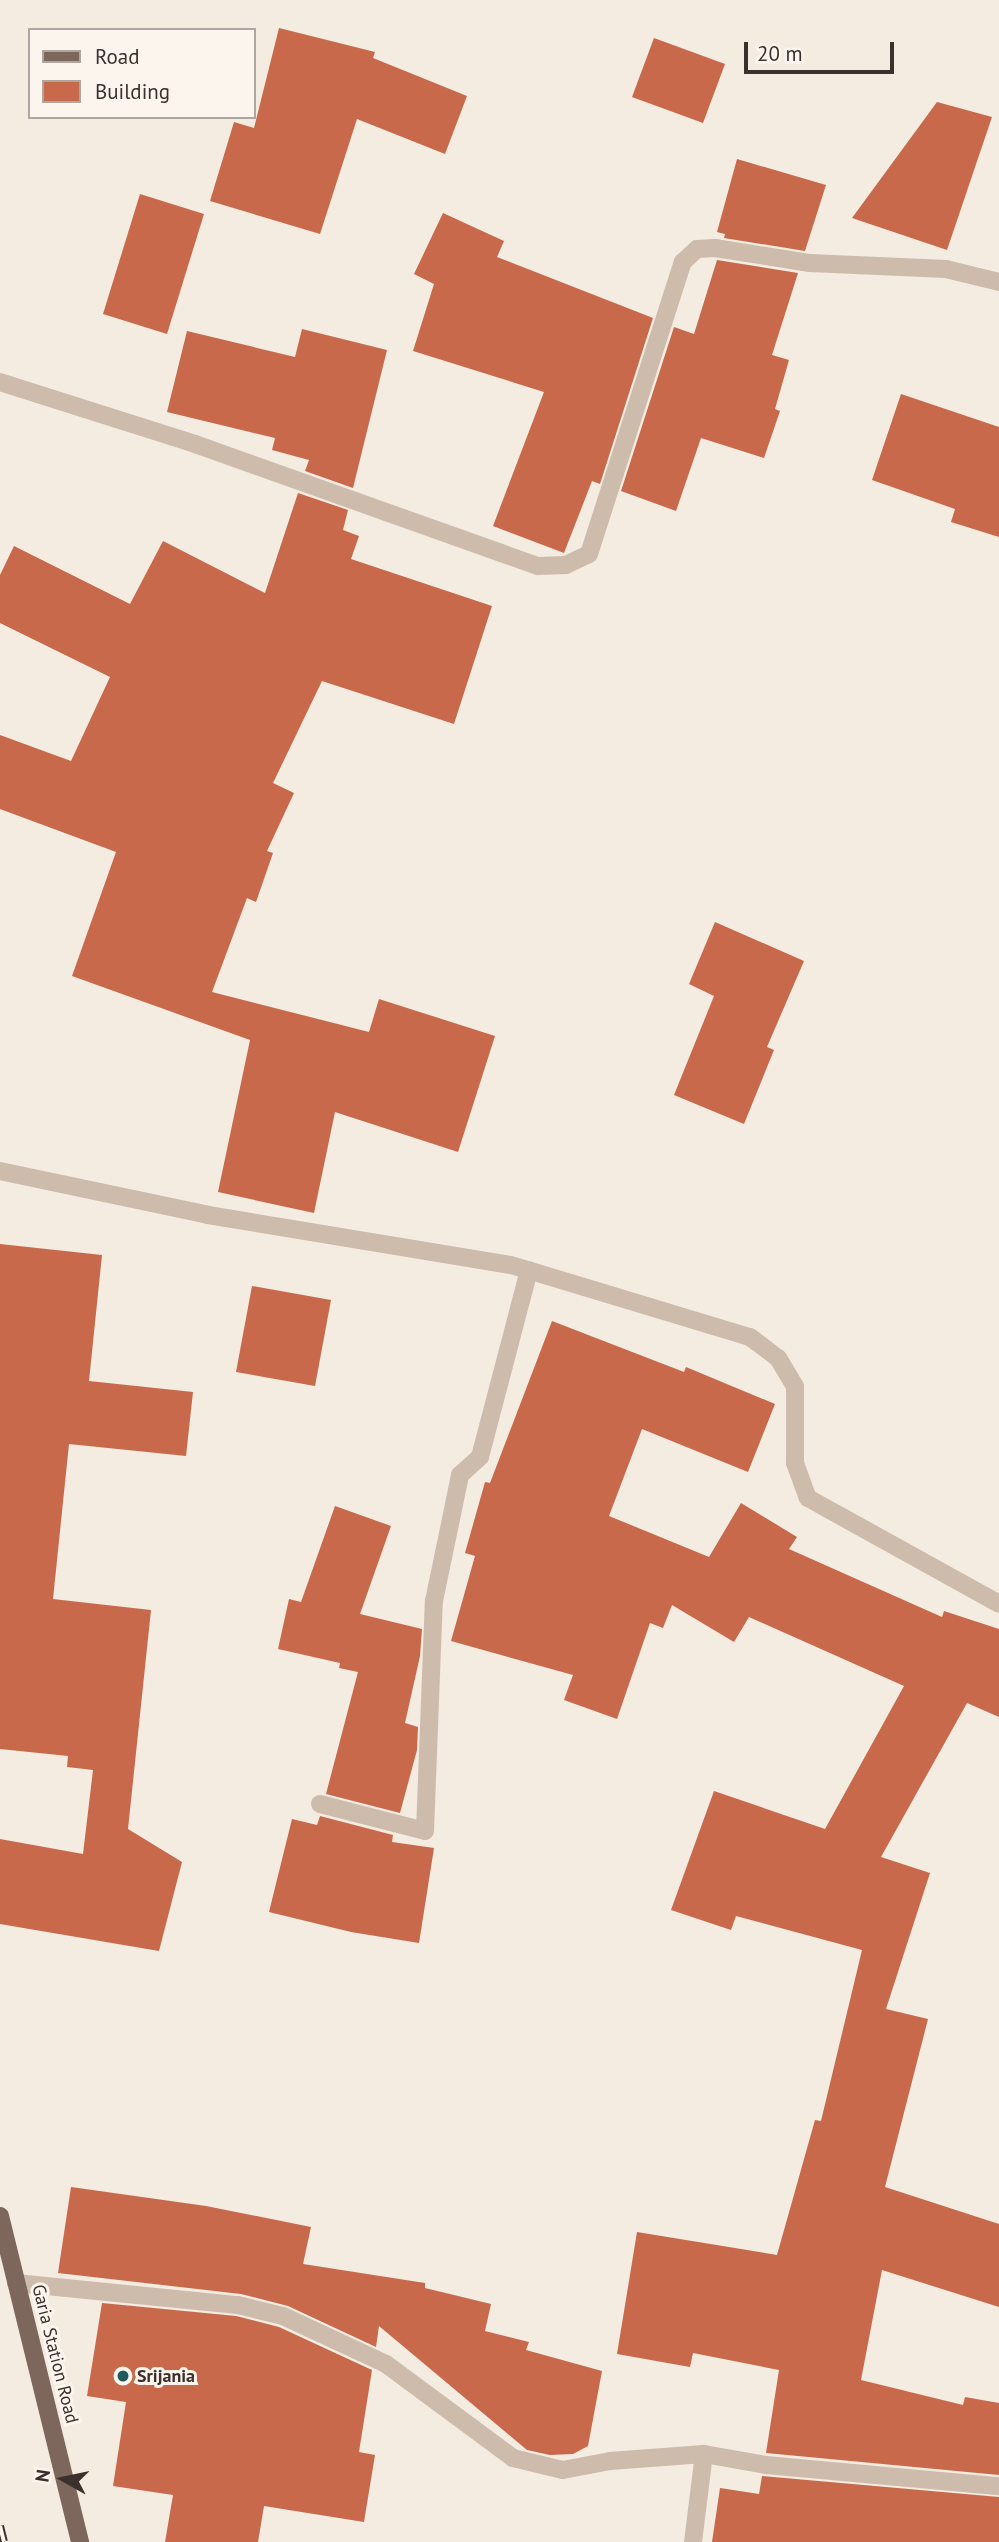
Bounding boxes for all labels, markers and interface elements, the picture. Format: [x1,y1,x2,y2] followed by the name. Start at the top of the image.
[28,28,256,119] legend
[747,28,898,72] scale bar
[757,40,803,67] text: 20 m
[95,43,139,70] text: Road
[95,78,170,105] text: Building
[27,2282,83,2426] street label: Garia Station Road
[137,2365,195,2387] place label: Srijania
[115,2368,131,2384] marker: Srijania
[28,2444,98,2514] north arrow
[29,2468,55,2484] text: N

